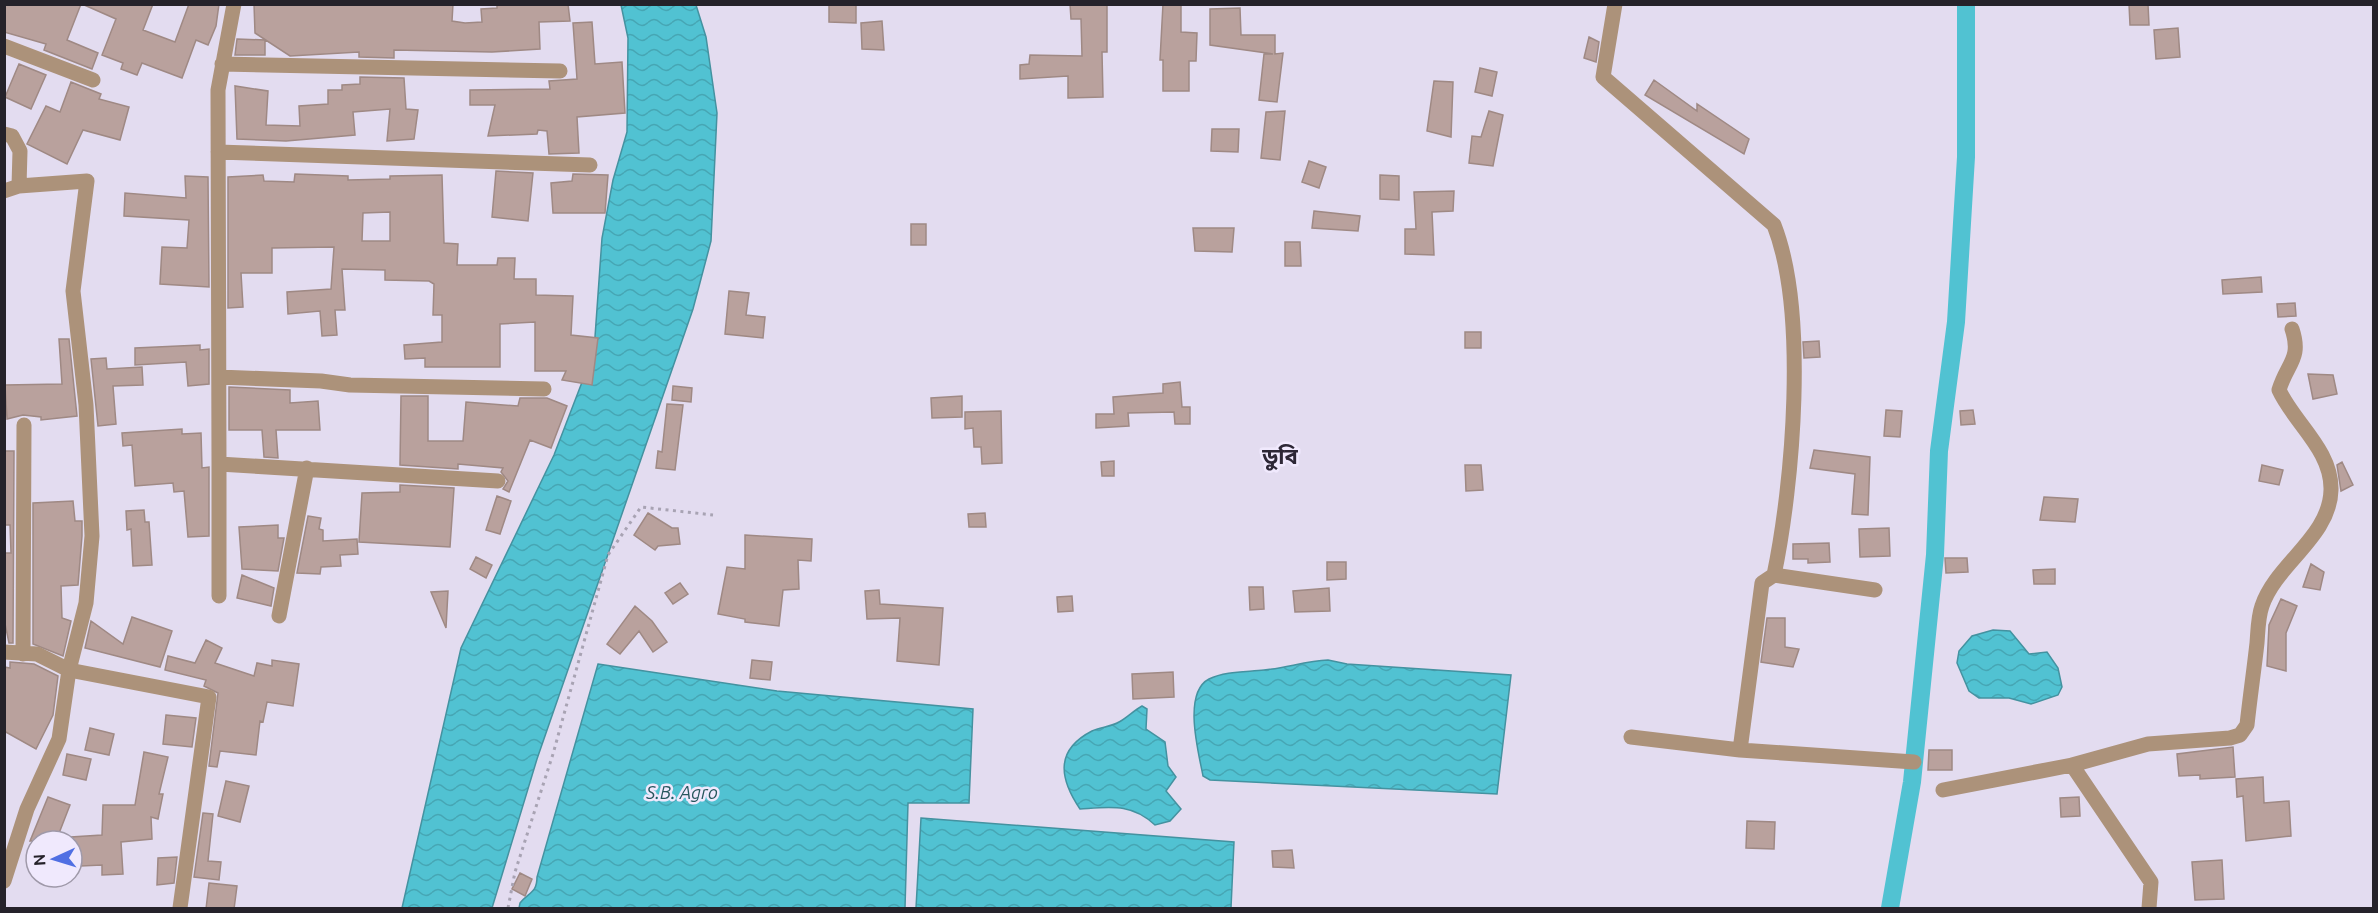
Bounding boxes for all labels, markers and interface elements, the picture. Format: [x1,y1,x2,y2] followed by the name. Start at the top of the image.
[1261,443,1298,471] district label: ডুবি
[645,782,718,802] water label: S.B. Agro
[24,829,84,889] north arrow
[30,853,48,867] text: N

